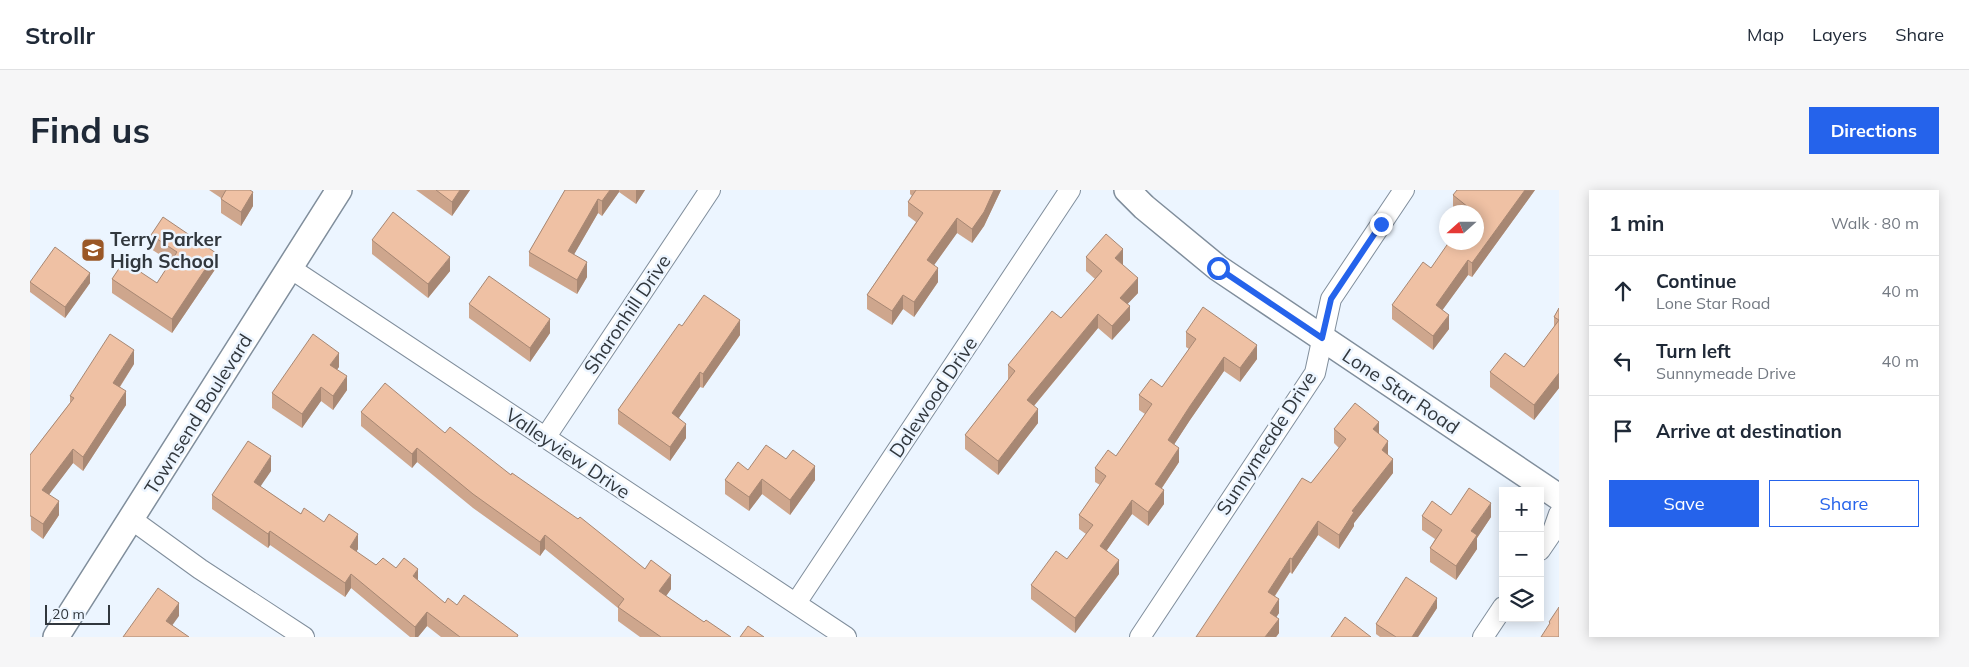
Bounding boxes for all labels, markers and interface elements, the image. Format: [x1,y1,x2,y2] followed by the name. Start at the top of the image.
[25,20,95,50] text: Strollr
[1747,23,1784,46] text: Map
[1812,23,1867,46] text: Layers
[1895,23,1944,46] text: Share
[1809,107,1939,154] button: Directions
[30,108,150,152] text: Find us
[1439,205,1484,250] north arrow
[1609,210,1664,236] text: 1 min
[1370,213,1393,236] route end
[1831,213,1919,233] text: Walk · 80 m
[110,227,222,273] place label: Terry Parker High School
[80,237,106,263] school or university icon: Terry Parker High School
[578,250,676,378] street label: Sharonhill Drive
[1207,257,1230,280] route start
[1656,269,1736,293] text: Continue
[1609,277,1637,305] icon: ahead
[1882,281,1919,301] text: 40 m
[1656,293,1770,313] text: Lone Star Road
[139,329,257,499] street label: Townsend Boulevard
[884,332,982,462] street label: Dalewood Drive
[1656,339,1731,363] text: Turn left
[1338,343,1464,439] street label: Lone Star Road
[1609,347,1637,375] icon: left
[1882,351,1919,371] text: 40 m
[1656,363,1796,383] text: Sunnymeade Drive
[1211,367,1321,519] street label: Sunnymeade Drive
[501,402,635,504] street label: Valleyview Drive
[1609,417,1637,445] icon: arrive
[1656,419,1842,443] text: Arrive at destination
[1609,480,1759,527] button: Save
[1769,480,1919,527] button: Share
[1499,487,1544,622] map controls
[1499,487,1544,532] button: +
[1499,532,1544,577] button: −
[1499,577,1544,622] button: layers
[45,602,110,625] scale bar
[52,605,85,623] text: 20 m

